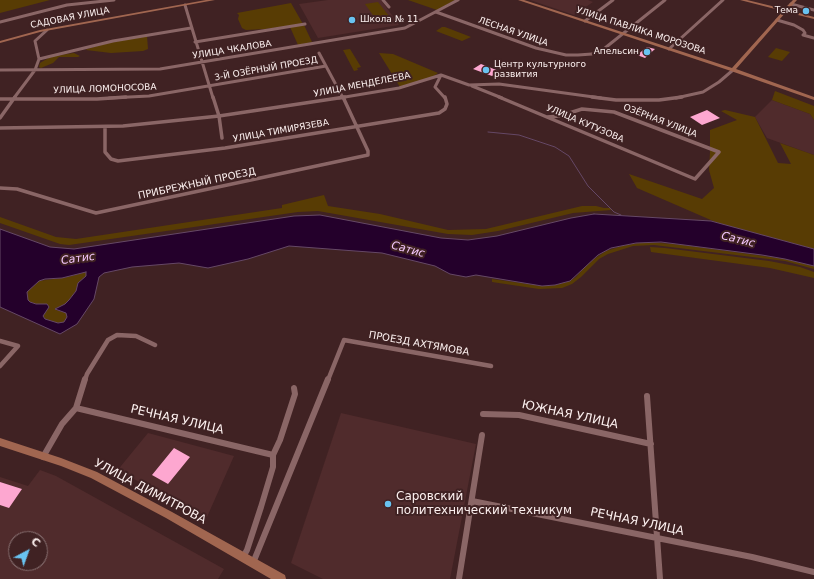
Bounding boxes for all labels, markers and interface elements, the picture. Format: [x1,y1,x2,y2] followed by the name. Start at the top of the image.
[30,5,110,31] street label: САДОВАЯ УЛИЦА
[575,5,707,57] street label: УЛИЦА ПАВЛИКА МОРОЗОВА
[775,6,798,16] place label: Тема
[801,6,811,16] marker: Тема
[347,15,357,25] marker: Школа № 11
[360,15,418,25] place label: Школа № 11
[477,15,549,49] street label: ЛЕСНАЯ УЛИЦА
[192,38,272,62] street label: УЛИЦА ЧКАЛОВА
[594,47,639,57] place label: Апельсин
[642,47,652,57] marker: Апельсин
[214,55,318,83] street label: 3-Й ОЗЁРНЫЙ ПРОЕЗД
[494,60,586,81] place label: Центр культурного развития
[481,65,491,75] marker: Центр культурного развития
[313,70,411,100] street label: УЛИЦА МЕНДЕЛЕЕВА
[53,82,157,96] street label: УЛИЦА ЛОМОНОСОВА
[622,102,698,140] street label: ОЗЁРНАЯ УЛИЦА
[545,103,625,145] street label: УЛИЦА КУТУЗОВА
[232,117,330,145] street label: УЛИЦА ТИМИРЯЗЕВА
[137,166,257,202] street label: ПРИБРЕЖНЫЙ ПРОЕЗД
[720,229,756,251] water label: Сатис
[390,239,426,261] water label: Сатис
[60,250,96,268] water label: Сатис
[368,329,470,359] street label: ПРОЕЗД АХТЯМОВА
[521,398,619,432] street label: ЮЖНАЯ УЛИЦА
[129,402,225,438] street label: РЕЧНАЯ УЛИЦА
[92,456,208,528] street label: УЛИЦА ДИМИТРОВА
[396,490,572,518] place label: Саровский политехнический техникум
[383,499,393,509] marker: Саровский политехнический техникум
[589,505,685,539] street label: РЕЧНАЯ УЛИЦА
[8,531,48,571] north arrow
[28,535,43,550] text: С

